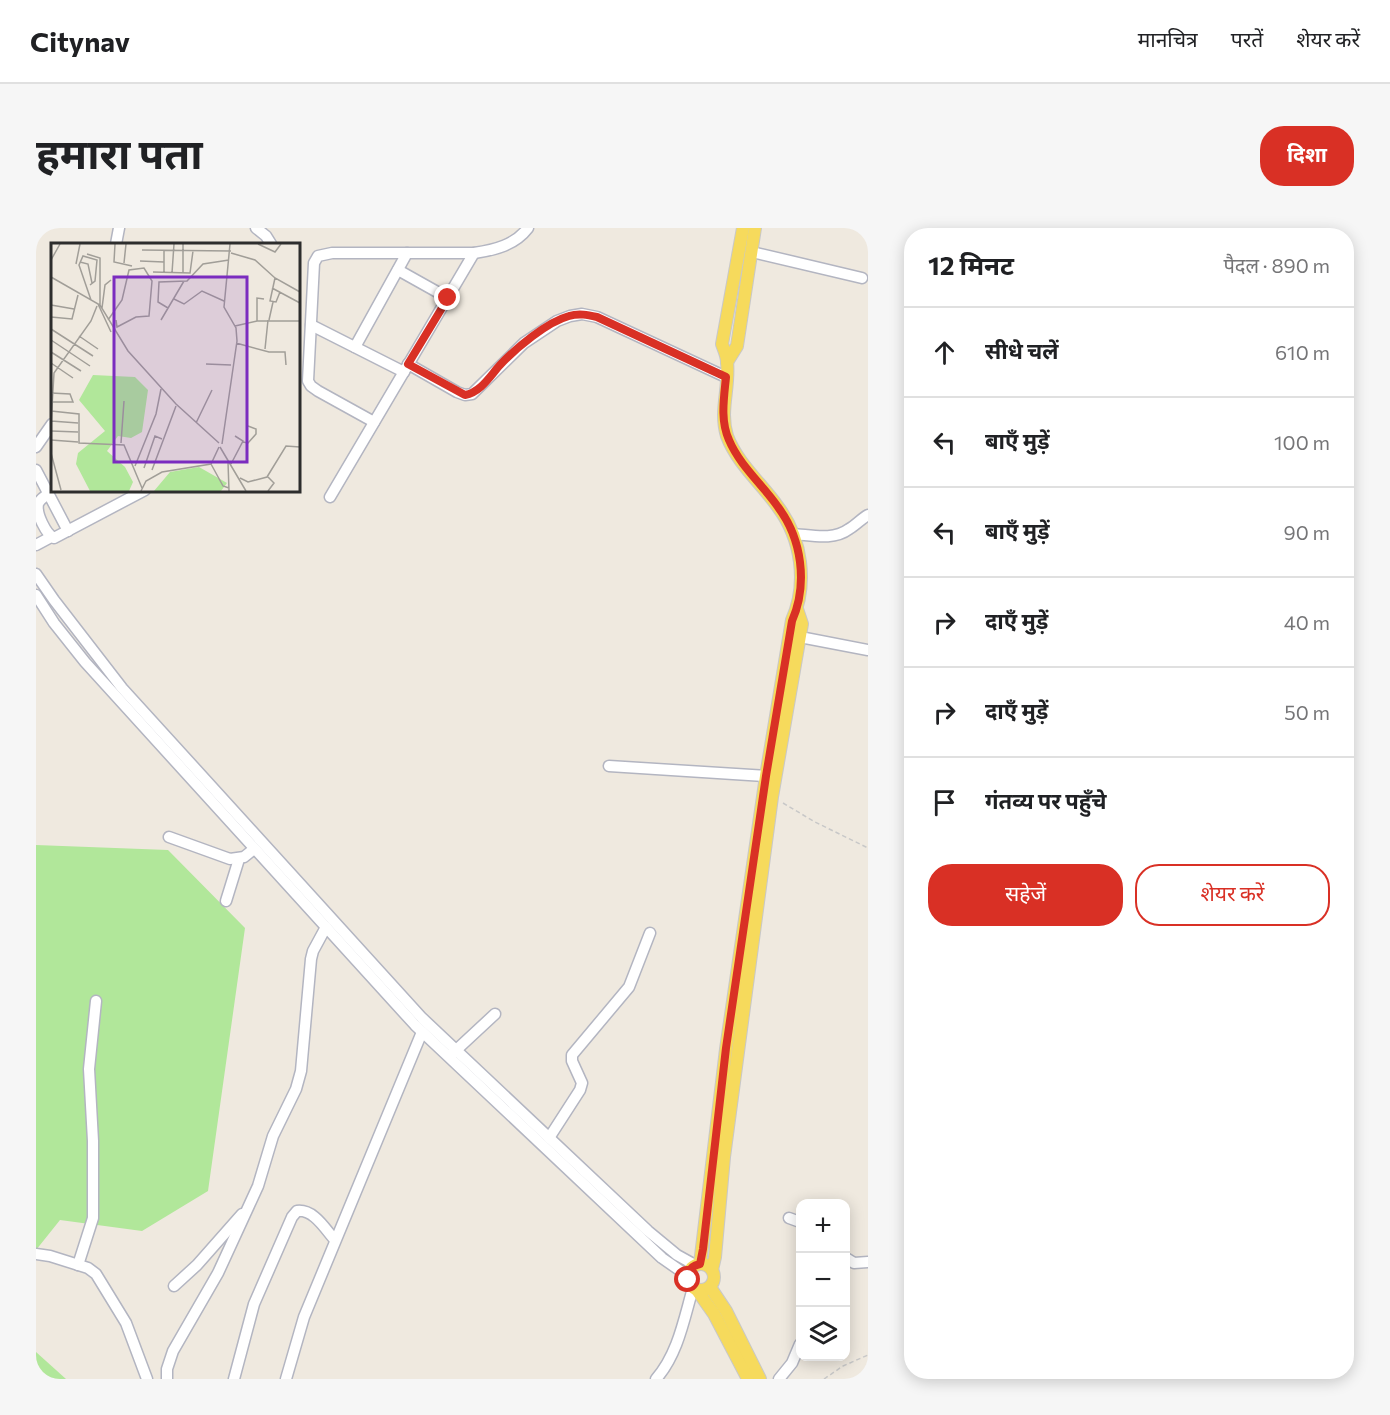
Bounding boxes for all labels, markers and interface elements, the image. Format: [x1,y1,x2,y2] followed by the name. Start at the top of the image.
[30,24,130,58] text: Citynav
[1138,26,1198,51] text: मानचित्र
[1231,26,1263,51] text: परतें
[1296,26,1360,51] text: शेयर करें
[36,126,203,178] text: हमारा पता
[1260,126,1354,186] button: दिशा
[51,243,300,492] inset map
[928,249,1014,280] text: 12 मिनट
[1223,253,1330,277] text: पैदल · 890 m
[434,284,460,310] route end
[928,336,961,369] icon: ahead
[985,337,1059,364] text: सीधे चलें
[1275,340,1330,364] text: 610 m
[928,426,961,459] icon: left
[985,427,1050,454] text: बाएँ मुड़ें
[1274,430,1330,454] text: 100 m
[928,516,961,549] icon: left
[985,517,1050,544] text: बाएँ मुड़ें
[1284,520,1330,544] text: 90 m
[928,606,961,639] icon: right
[985,607,1048,634] text: दाएँ मुड़ें
[1284,610,1330,634] text: 40 m
[928,696,961,729] icon: right
[985,697,1048,724] text: दाएँ मुड़ें
[1284,700,1330,724] text: 50 m
[928,786,961,819] icon: arrive
[985,787,1107,814] text: गंतव्य पर पहुँचे
[928,864,1123,926] button: सहेजें
[1135,864,1330,926] button: शेयर करें
[796,1199,850,1361] map controls
[796,1199,850,1253] button: +
[796,1253,850,1307] button: −
[674,1266,700,1292] route start
[796,1307,850,1361] button: layers

